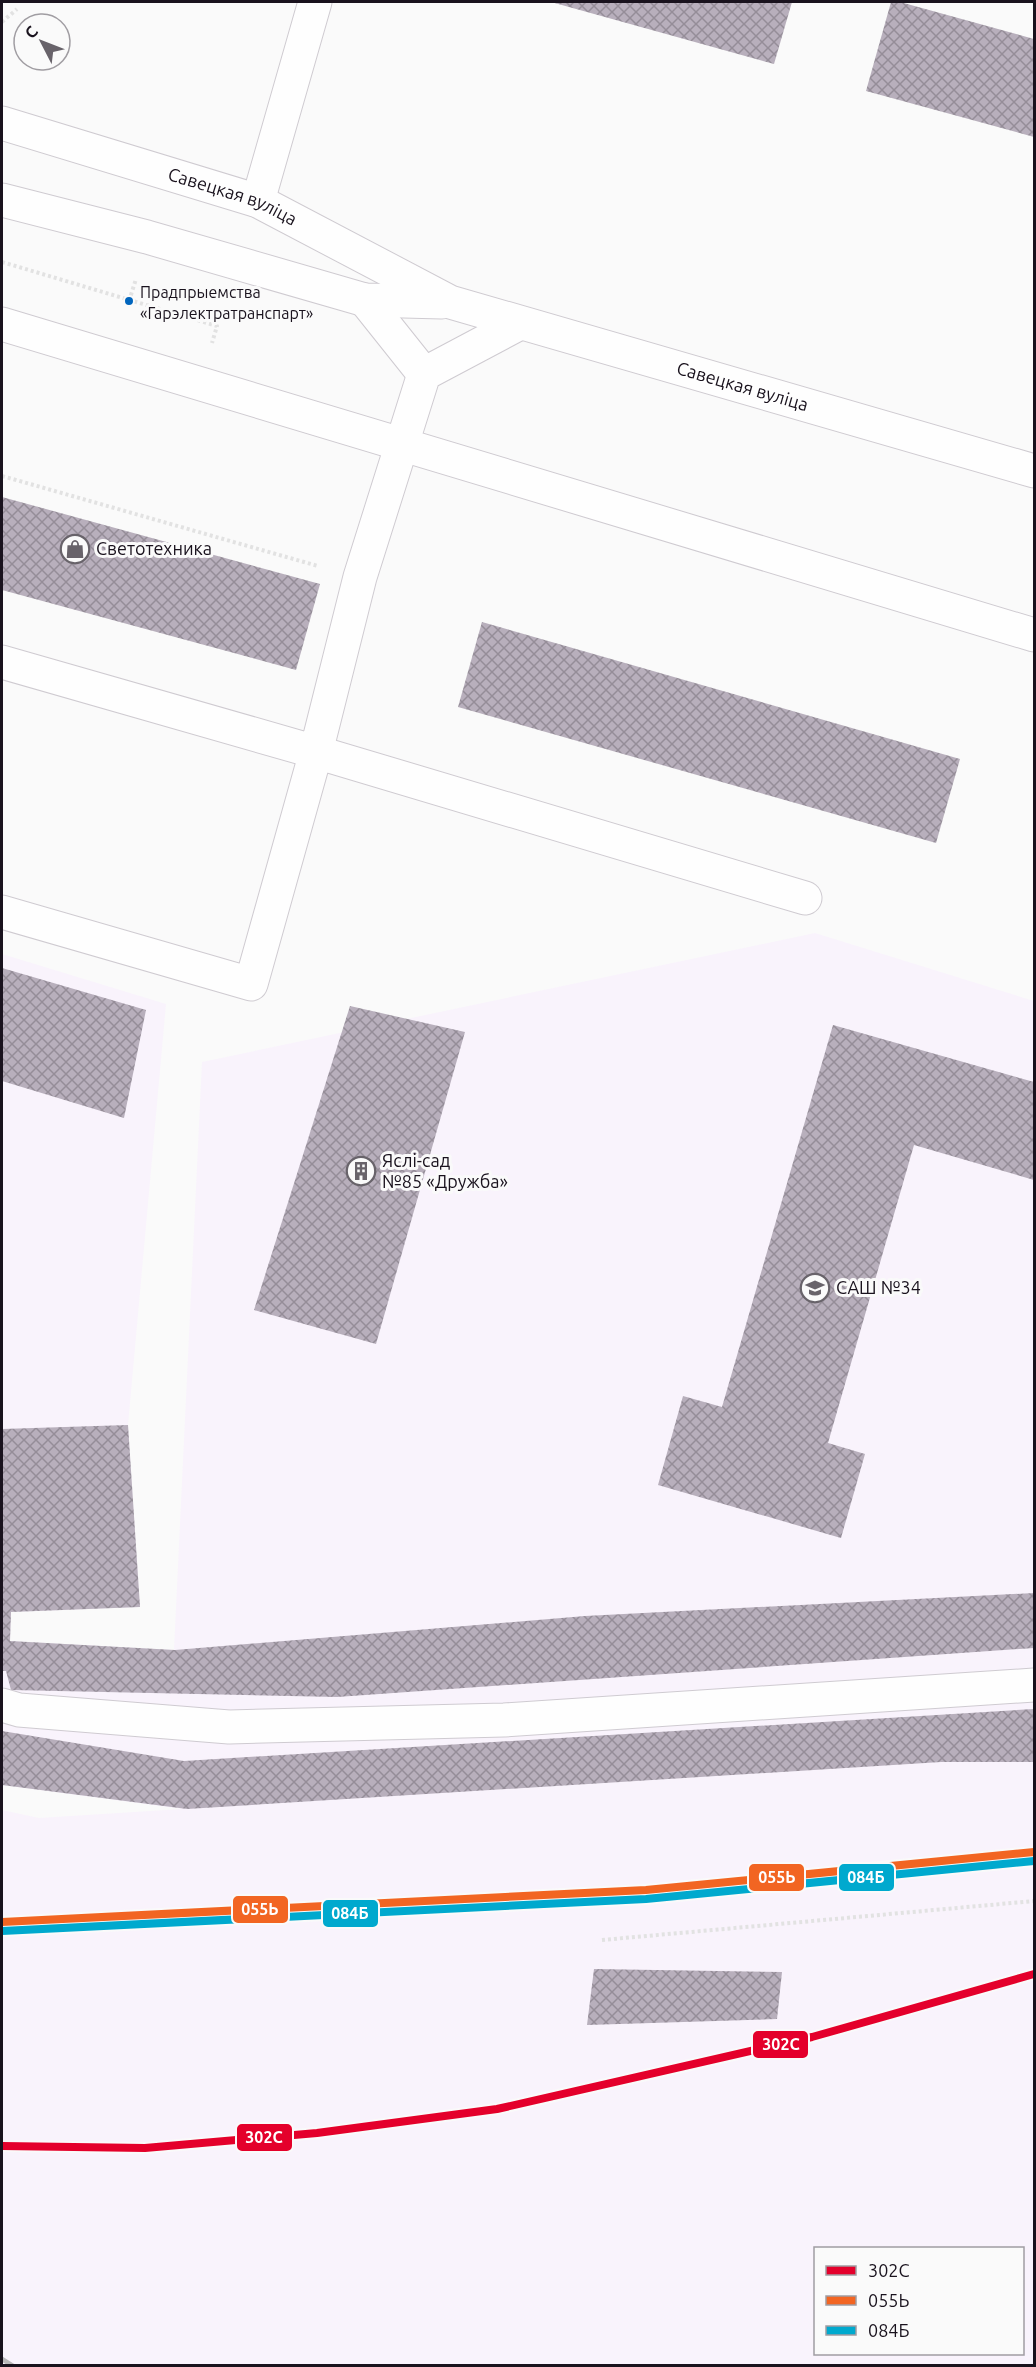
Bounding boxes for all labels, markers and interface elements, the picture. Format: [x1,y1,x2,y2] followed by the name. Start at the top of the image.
[12,12,72,72] north arrow
[21,22,41,42] text: С
[166,163,301,229] street label: Савецкая вуліца
[140,283,313,322] place label: Прадпрыемства «Гарэлектратранспарт»
[123,295,135,307] marker: Прадпрыемства «Гарэлектратранспарт»
[675,357,811,414] street label: Савецкая вуліца
[59,533,91,565] shop icon: Светотехника
[96,538,212,558] place label: Светотехника
[382,1150,508,1191] place label: Яслі-сад №85 «Дружба»
[345,1155,377,1187] building icon: Яслі-сад №85 «Дружба»
[799,1272,831,1304] school or university icon: САШ №34
[836,1277,921,1297] place label: САШ №34
[748,1863,805,1892] line badge: 055Ь
[838,1863,895,1892] line badge: 084Б
[758,1868,796,1886] text: 055Ь
[847,1868,885,1886] text: 084Б
[232,1895,289,1924] line badge: 055Ь
[322,1899,379,1928] line badge: 084Б
[241,1900,279,1918] text: 055Ь
[331,1904,369,1922] text: 084Б
[752,2030,809,2059] line badge: 302С
[762,2035,800,2053] text: 302С
[236,2123,293,2152] line badge: 302С
[245,2128,283,2146] text: 302С
[814,2247,1024,2355] legend
[868,2260,910,2280] text: 302С
[868,2290,909,2310] text: 055Ь
[868,2320,910,2340] text: 084Б

